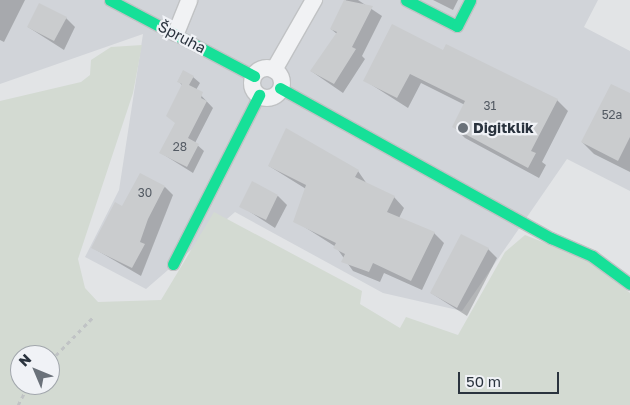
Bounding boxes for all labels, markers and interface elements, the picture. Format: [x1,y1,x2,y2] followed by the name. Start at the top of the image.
[155,17,209,57] street label: Špruha
[484,99,496,113] house number: 31
[602,108,622,122] house number: 52a
[473,119,534,137] place label: Digitklik
[457,122,469,134] marker: Digitklik
[173,140,187,154] house number: 28
[138,186,152,200] house number: 30
[10,345,60,395] north arrow
[15,350,35,370] text: N
[460,362,561,394] scale bar
[466,372,501,390] text: 50 m

